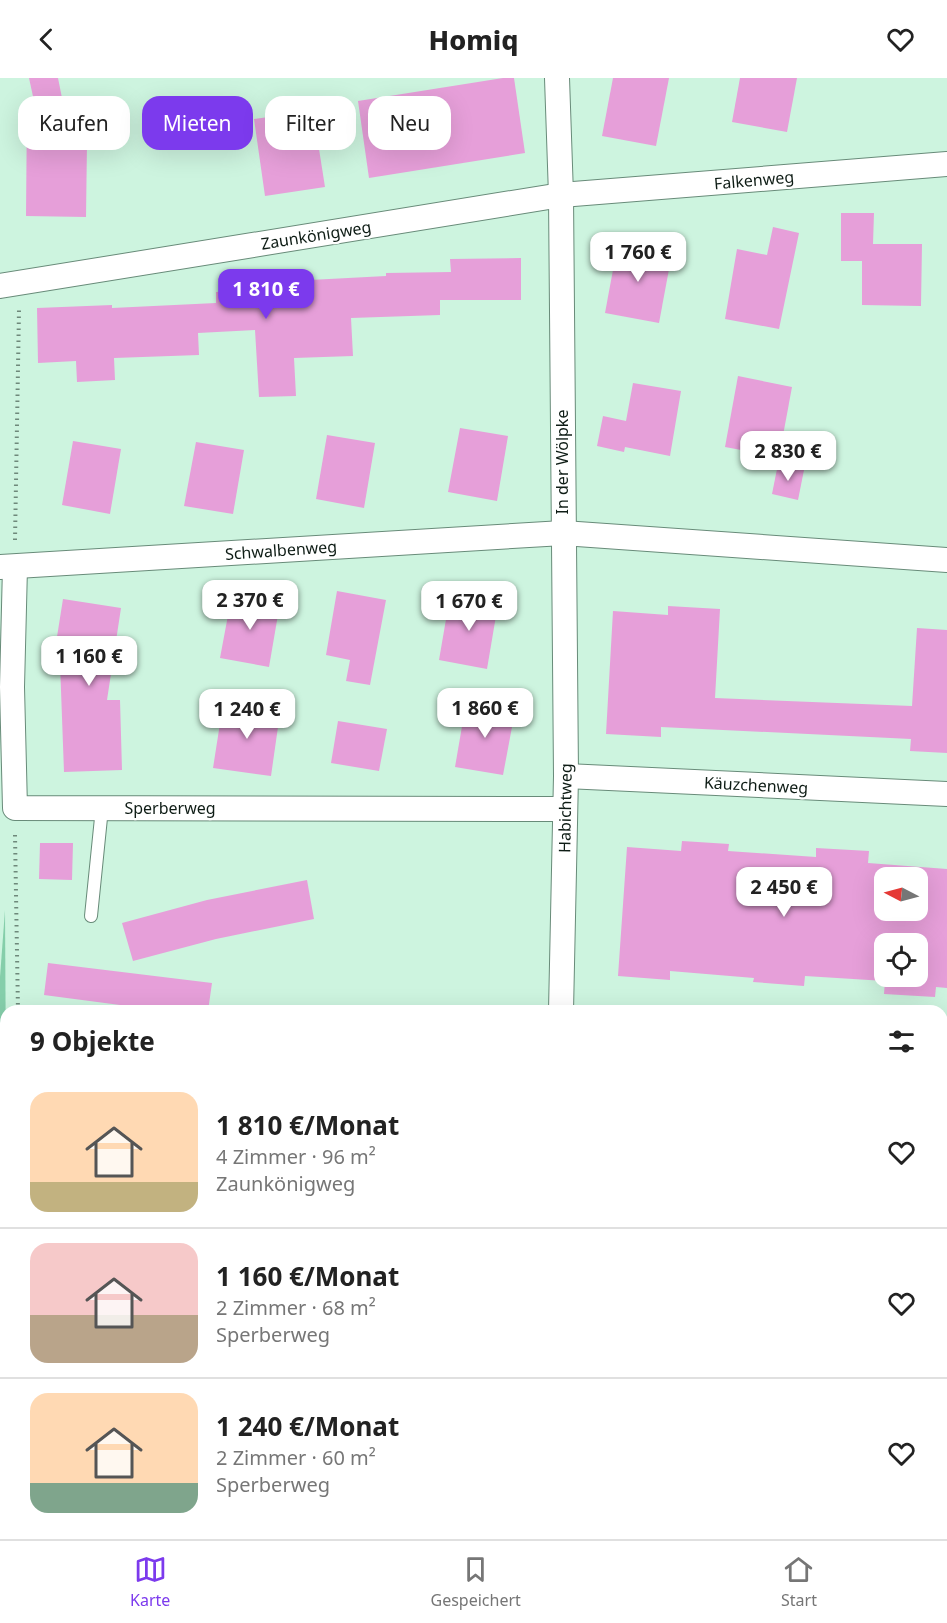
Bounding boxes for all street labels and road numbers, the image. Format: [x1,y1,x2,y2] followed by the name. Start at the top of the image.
[713,166,795,194] street label: Falkenweg
[259,215,373,255] street label: Zaunkönigweg
[551,410,573,514] street label: In der Wölpke
[224,535,338,565] street label: Schwalbenweg
[553,763,577,853] street label: Habichtweg
[703,771,809,799] street label: Käuzchenweg
[124,797,216,819] street label: Sperberweg

